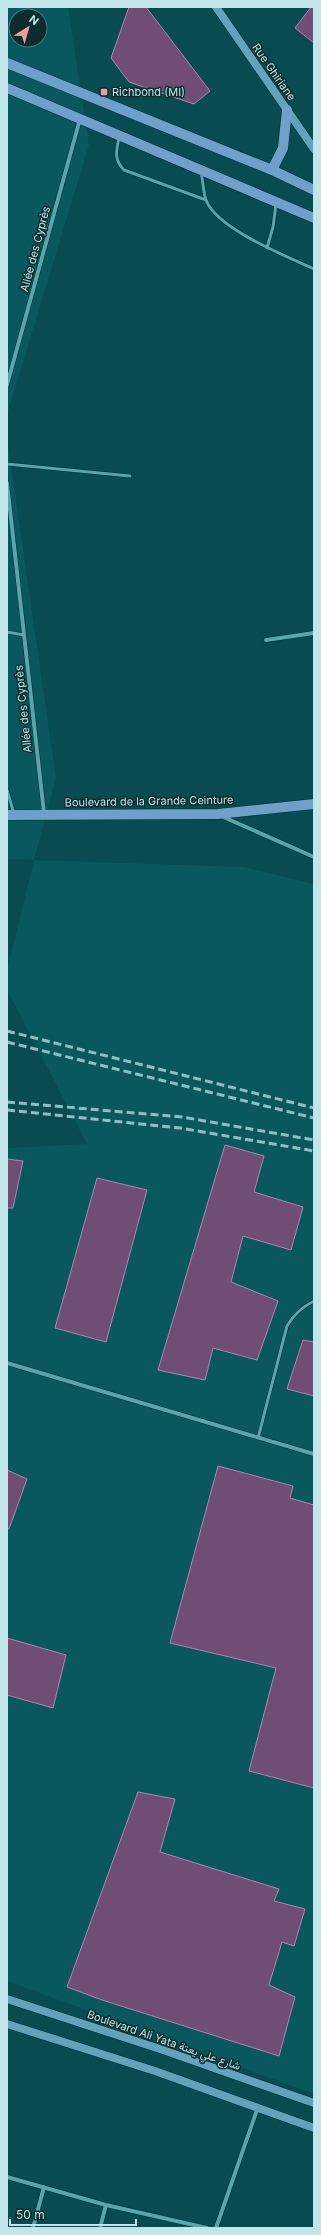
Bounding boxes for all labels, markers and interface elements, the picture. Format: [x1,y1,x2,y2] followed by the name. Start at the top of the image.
[8,8,48,48] north arrow
[26,12,42,28] text: N
[249,41,299,103] street label: Rue Ghiriane
[112,85,185,99] place label: Richbond (MI)
[99,87,109,97] marker: Richbond (MI)
[17,204,53,293] street label: Allée des Cyprès
[11,664,35,754] street label: Allée des Cyprès
[65,793,233,809] street label: Boulevard de la Grande Ceinture
[84,2007,243,2076] street label: Boulevard Ali Yata شارع علي يعتة
[10,2201,136,2227] scale bar
[16,2207,45,2222] text: 50 m

